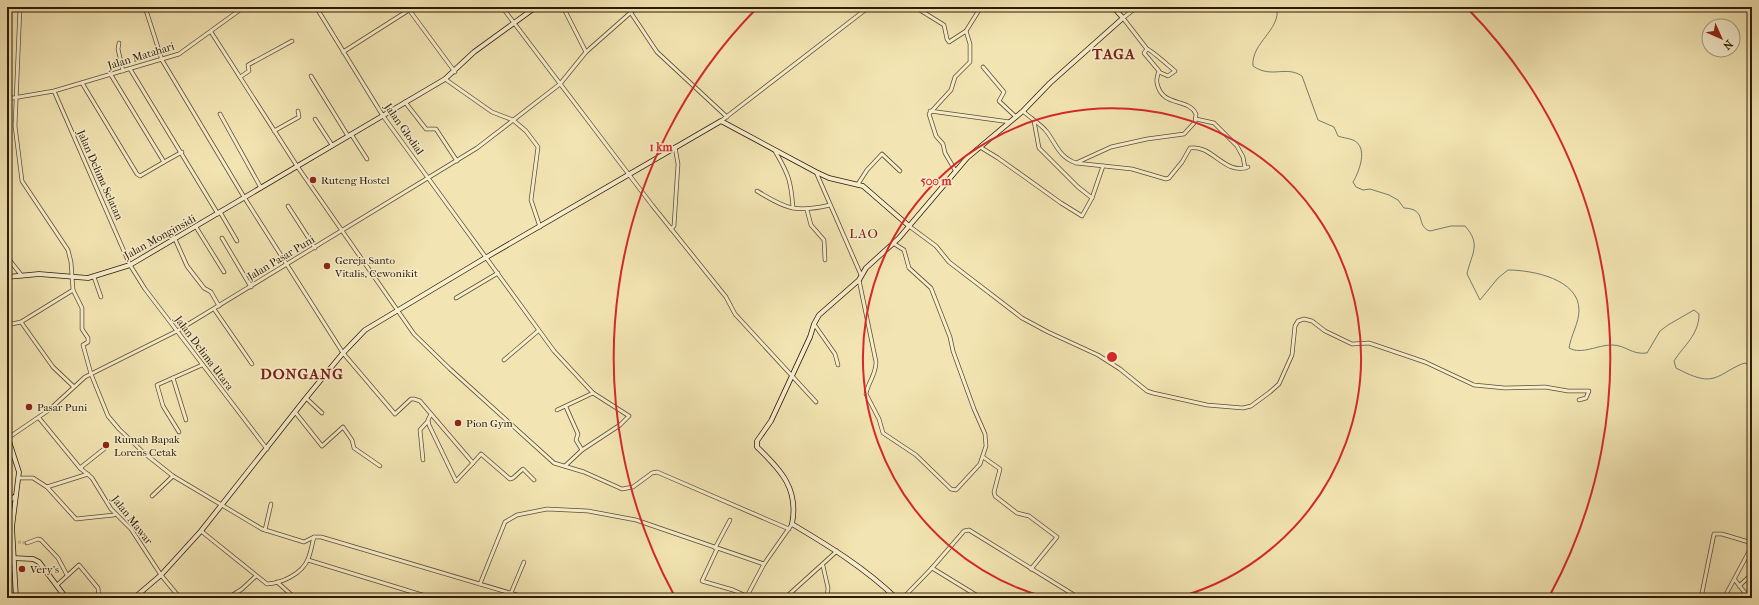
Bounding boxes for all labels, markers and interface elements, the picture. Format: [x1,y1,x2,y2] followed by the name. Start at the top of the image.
[1701,18,1741,58] north arrow
[1720,37,1735,53] text: N
[105,39,177,73] street label: Jalan Matahari
[1091,45,1136,63] district label: TAGA
[381,100,426,157] street label: Jalan Glodial
[74,127,126,223] street label: Jalan Delima Selatan
[649,140,674,154] text: 1 km
[321,174,390,187] place label: Ruteng Hostel
[921,174,952,188] text: 500 m
[308,175,318,185] marker: Ruteng Hostel
[121,212,199,262] street label: Jalan Monginsidi
[849,226,879,241] district label: LAO
[244,232,318,284] street label: Jalan Pasar Puni
[334,254,418,280] place label: Gereja Santo Vitalis, Cewonikit
[322,261,332,271] marker: Gereja Santo Vitalis, Cewonikit
[171,312,237,394] street label: Jalan Delima Utara
[1105,350,1119,364] centre of rings
[260,365,344,383] district label: DONGANG
[37,401,88,414] place label: Pasar Puni
[24,402,34,412] marker: Pasar Puni
[466,417,514,430] place label: Pion Gym
[453,418,463,428] marker: Pion Gym
[114,433,180,459] place label: Rumah Bapak Lorens Cetak
[101,440,111,450] marker: Rumah Bapak Lorens Cetak
[108,492,155,547] street label: Jalan Mawar
[29,563,59,576] place label: Very's
[17,564,27,574] marker: Very's

